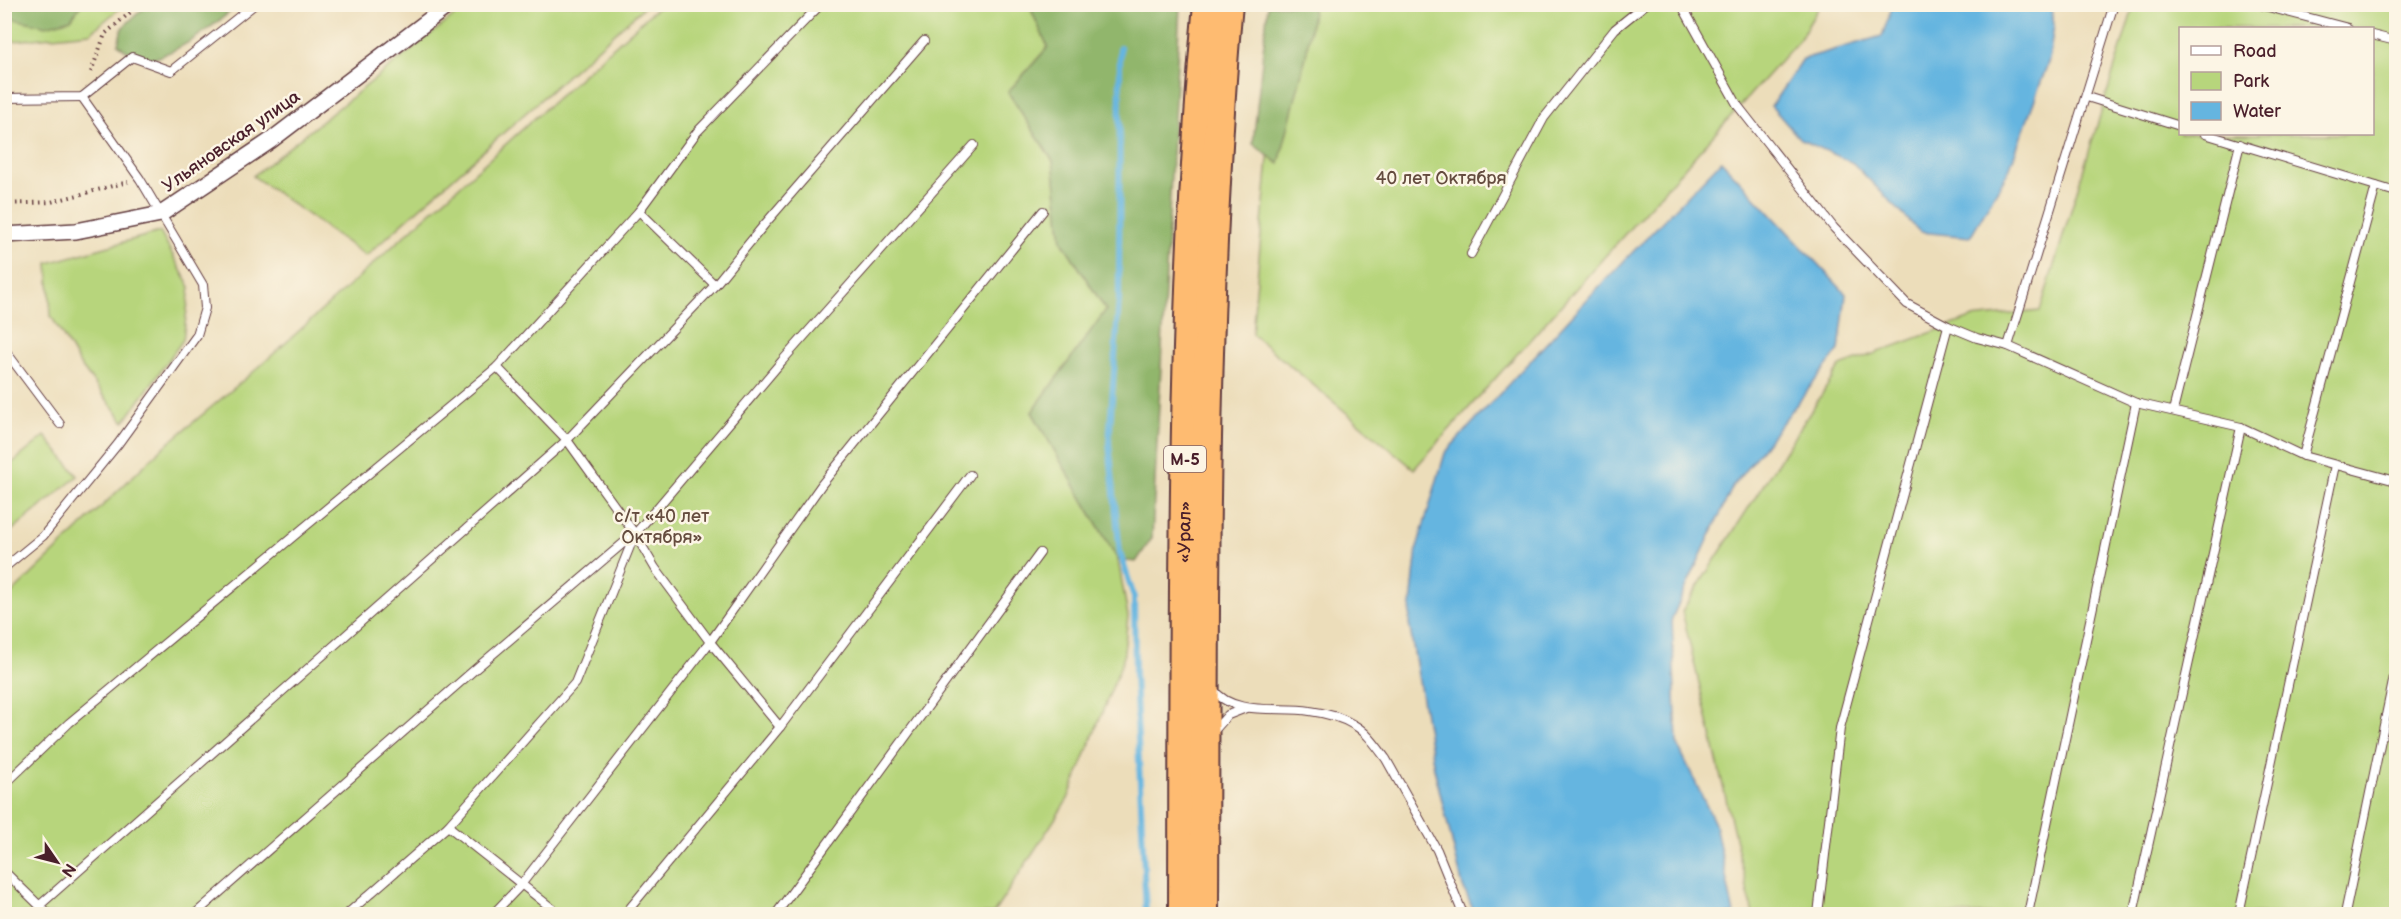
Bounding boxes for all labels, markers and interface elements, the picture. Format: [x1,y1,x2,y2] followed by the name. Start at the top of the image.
[2179,27,2374,135] legend
[2233,41,2277,62] text: Road
[2233,71,2269,92] text: Park
[158,86,304,197] street label: Ульяновская улица
[2233,101,2281,122] text: Water
[1376,168,1506,189] park label: 40 лет Октября
[1164,446,1206,472] road number: М-5
[1174,501,1196,563] street label: «Урал»
[615,506,710,548] park label: с/т «40 лет Октября»
[27,832,87,892] north arrow
[57,859,79,880] text: N

